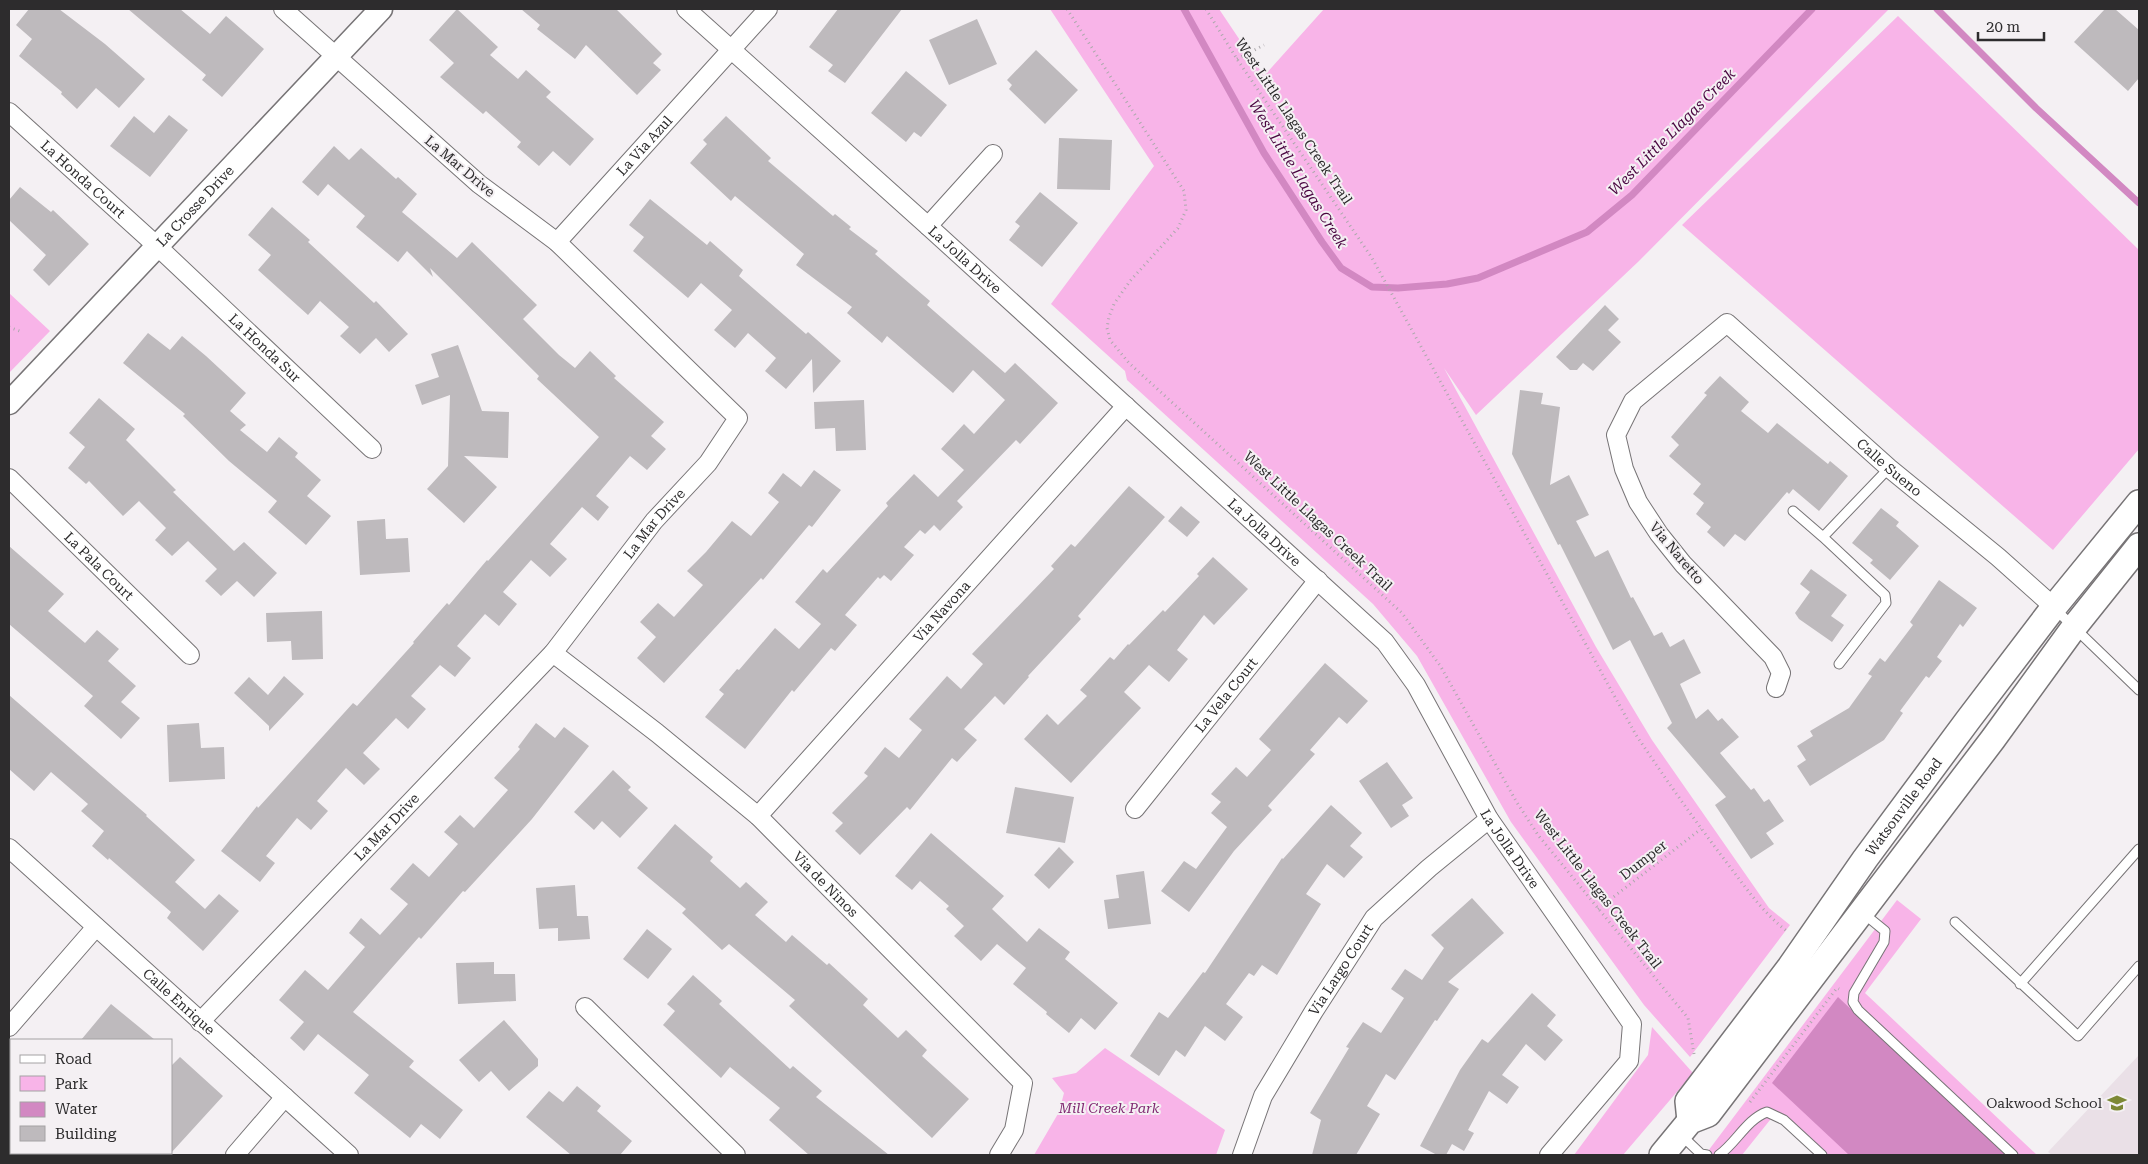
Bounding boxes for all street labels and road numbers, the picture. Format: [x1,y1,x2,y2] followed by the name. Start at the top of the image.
[1232,35,1356,207] street label: West Little Llagas Creek Trail
[613,112,676,179] street label: La Via Azul
[422,132,499,200] street label: La Mar Drive
[38,137,129,221] street label: La Honda Court
[153,162,237,250] street label: La Crosse Drive
[925,223,1005,297] street label: La Jolla Drive
[226,310,304,386] street label: La Honda Sur
[1854,435,1925,500] street label: Calle Sueno
[1241,448,1396,594] street label: West Little Llagas Creek Trail
[620,485,688,562] street label: La Mar Drive
[1225,495,1304,570] street label: La Jolla Drive
[1646,519,1708,587] street label: Via Naretto
[61,529,137,603] street label: La Pala Court
[910,577,974,645] street label: Via Navona
[1192,655,1261,735] street label: La Vela Court
[1862,755,1945,859] street label: Watsonville Road
[351,790,423,864] street label: La Mar Drive
[1477,806,1543,892] street label: La Jolla Drive
[1531,807,1665,972] street label: West Little Llagas Creek Trail
[1616,837,1670,883] street label: Dumper
[790,848,862,920] street label: Via de Ninos
[1305,921,1376,1018] street label: Via Largo Court
[140,965,218,1038] street label: Calle Enrique

